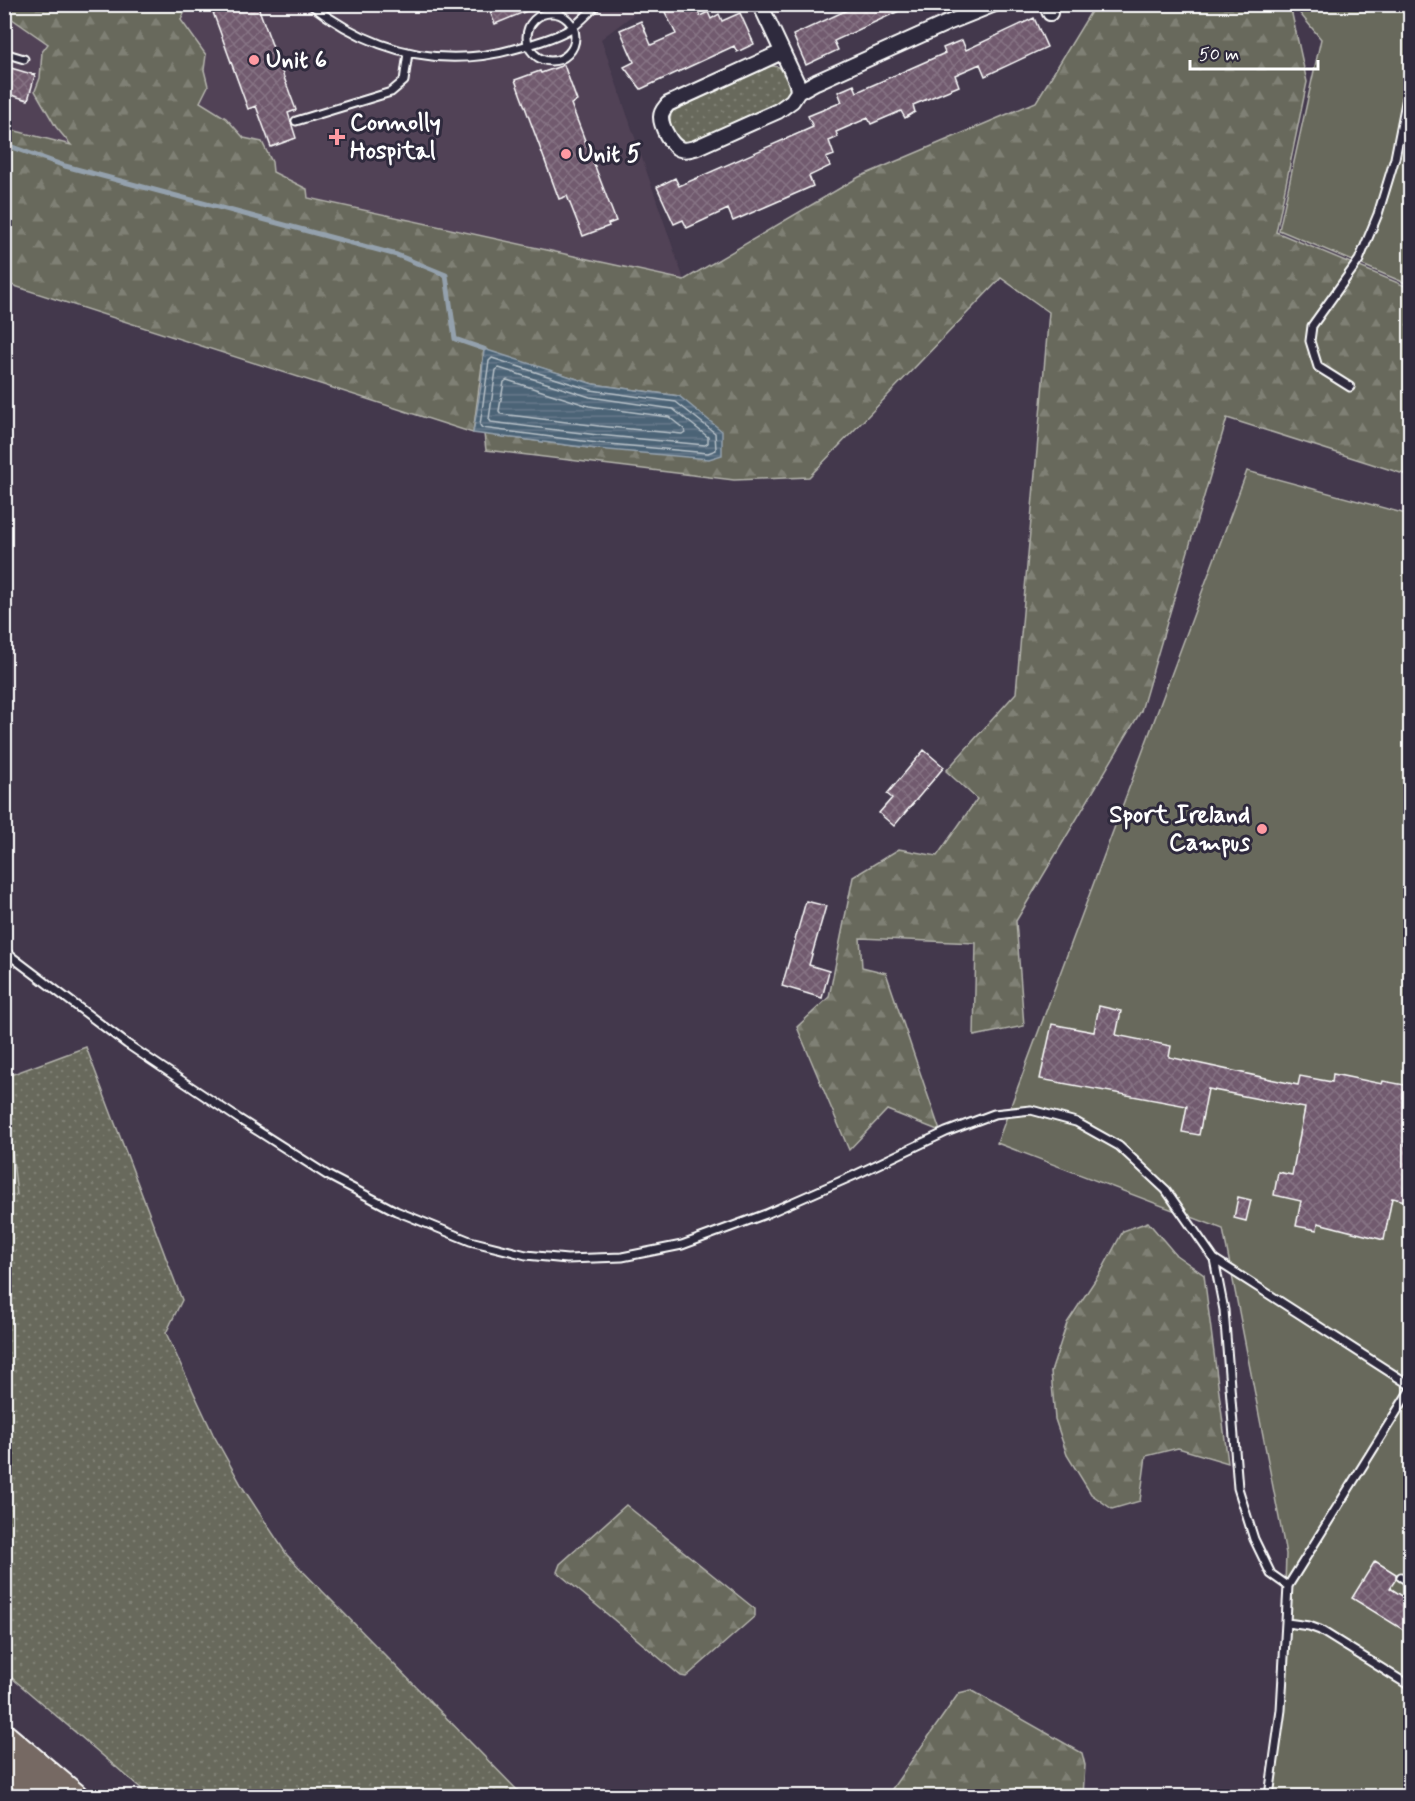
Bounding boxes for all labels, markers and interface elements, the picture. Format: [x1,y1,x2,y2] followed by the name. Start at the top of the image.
[1190,33,1318,71] scale bar
[1199,43,1239,67] text: 50 m
[266,45,327,76] place label: Unit 6
[247,53,261,67] marker: Unit 6
[350,108,441,167] place label: Connolly Hospital
[328,128,346,146] marker: Connolly Hospital
[578,139,641,170] place label: Unit 5
[559,147,573,161] marker: Unit 5
[1109,800,1250,859] place label: Sport Ireland Campus
[1255,822,1269,836] marker: Sport Ireland Campus

